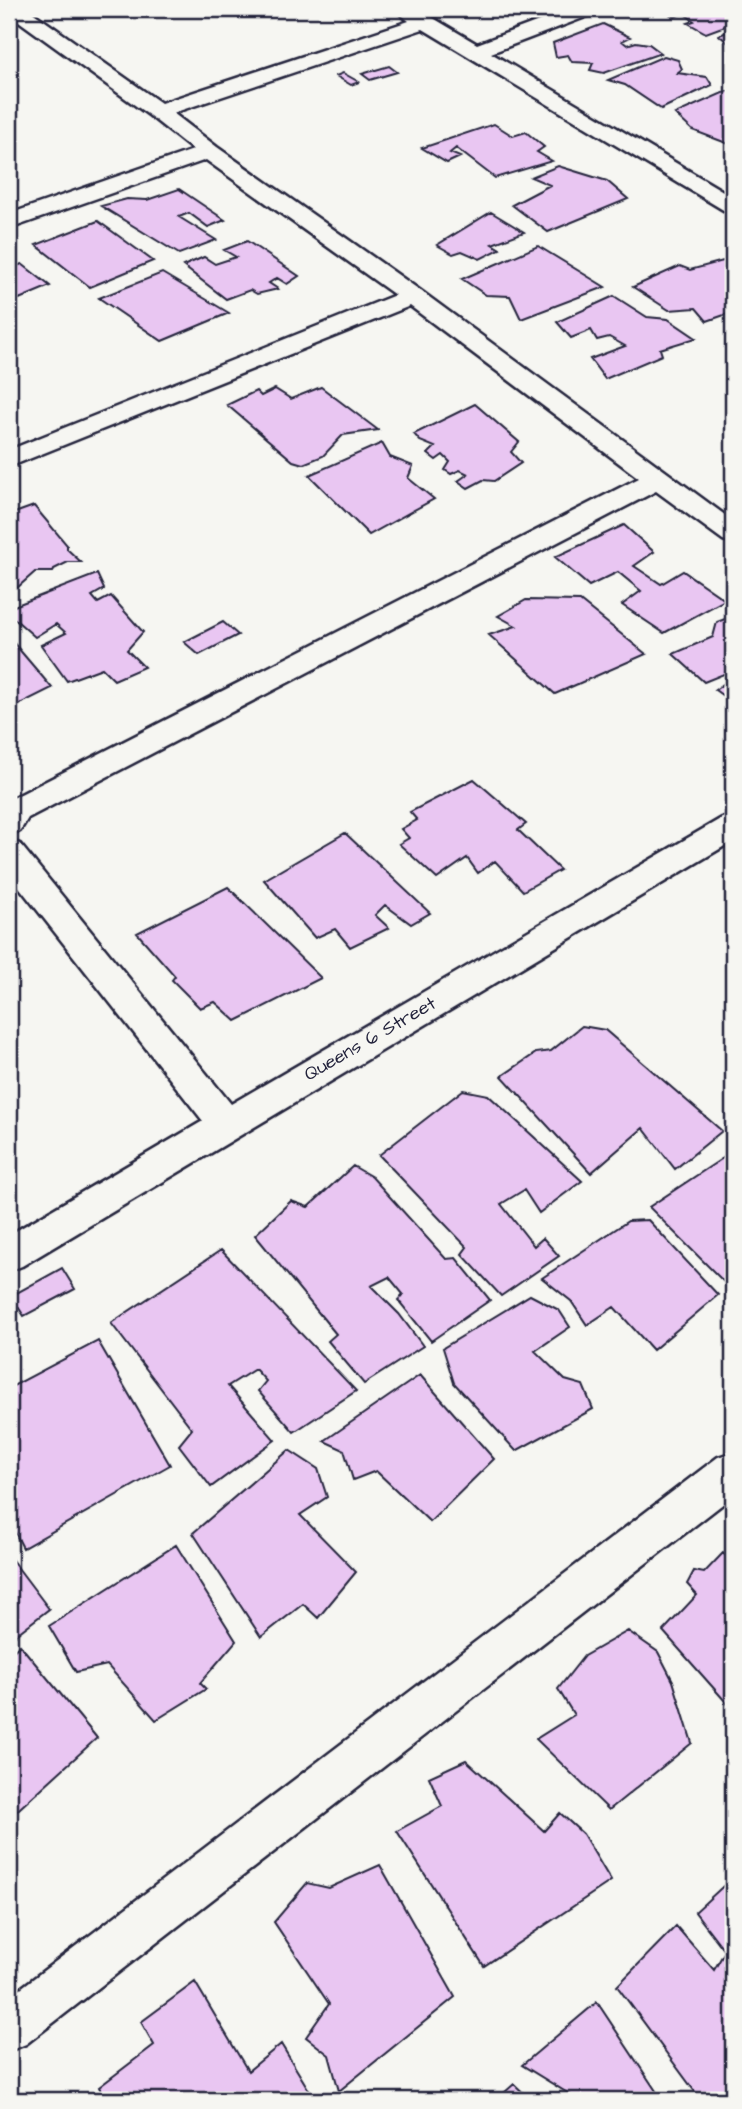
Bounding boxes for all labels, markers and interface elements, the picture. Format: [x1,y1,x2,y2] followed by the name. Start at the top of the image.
[299,990,441,1088] street label: Queens 6 Street

